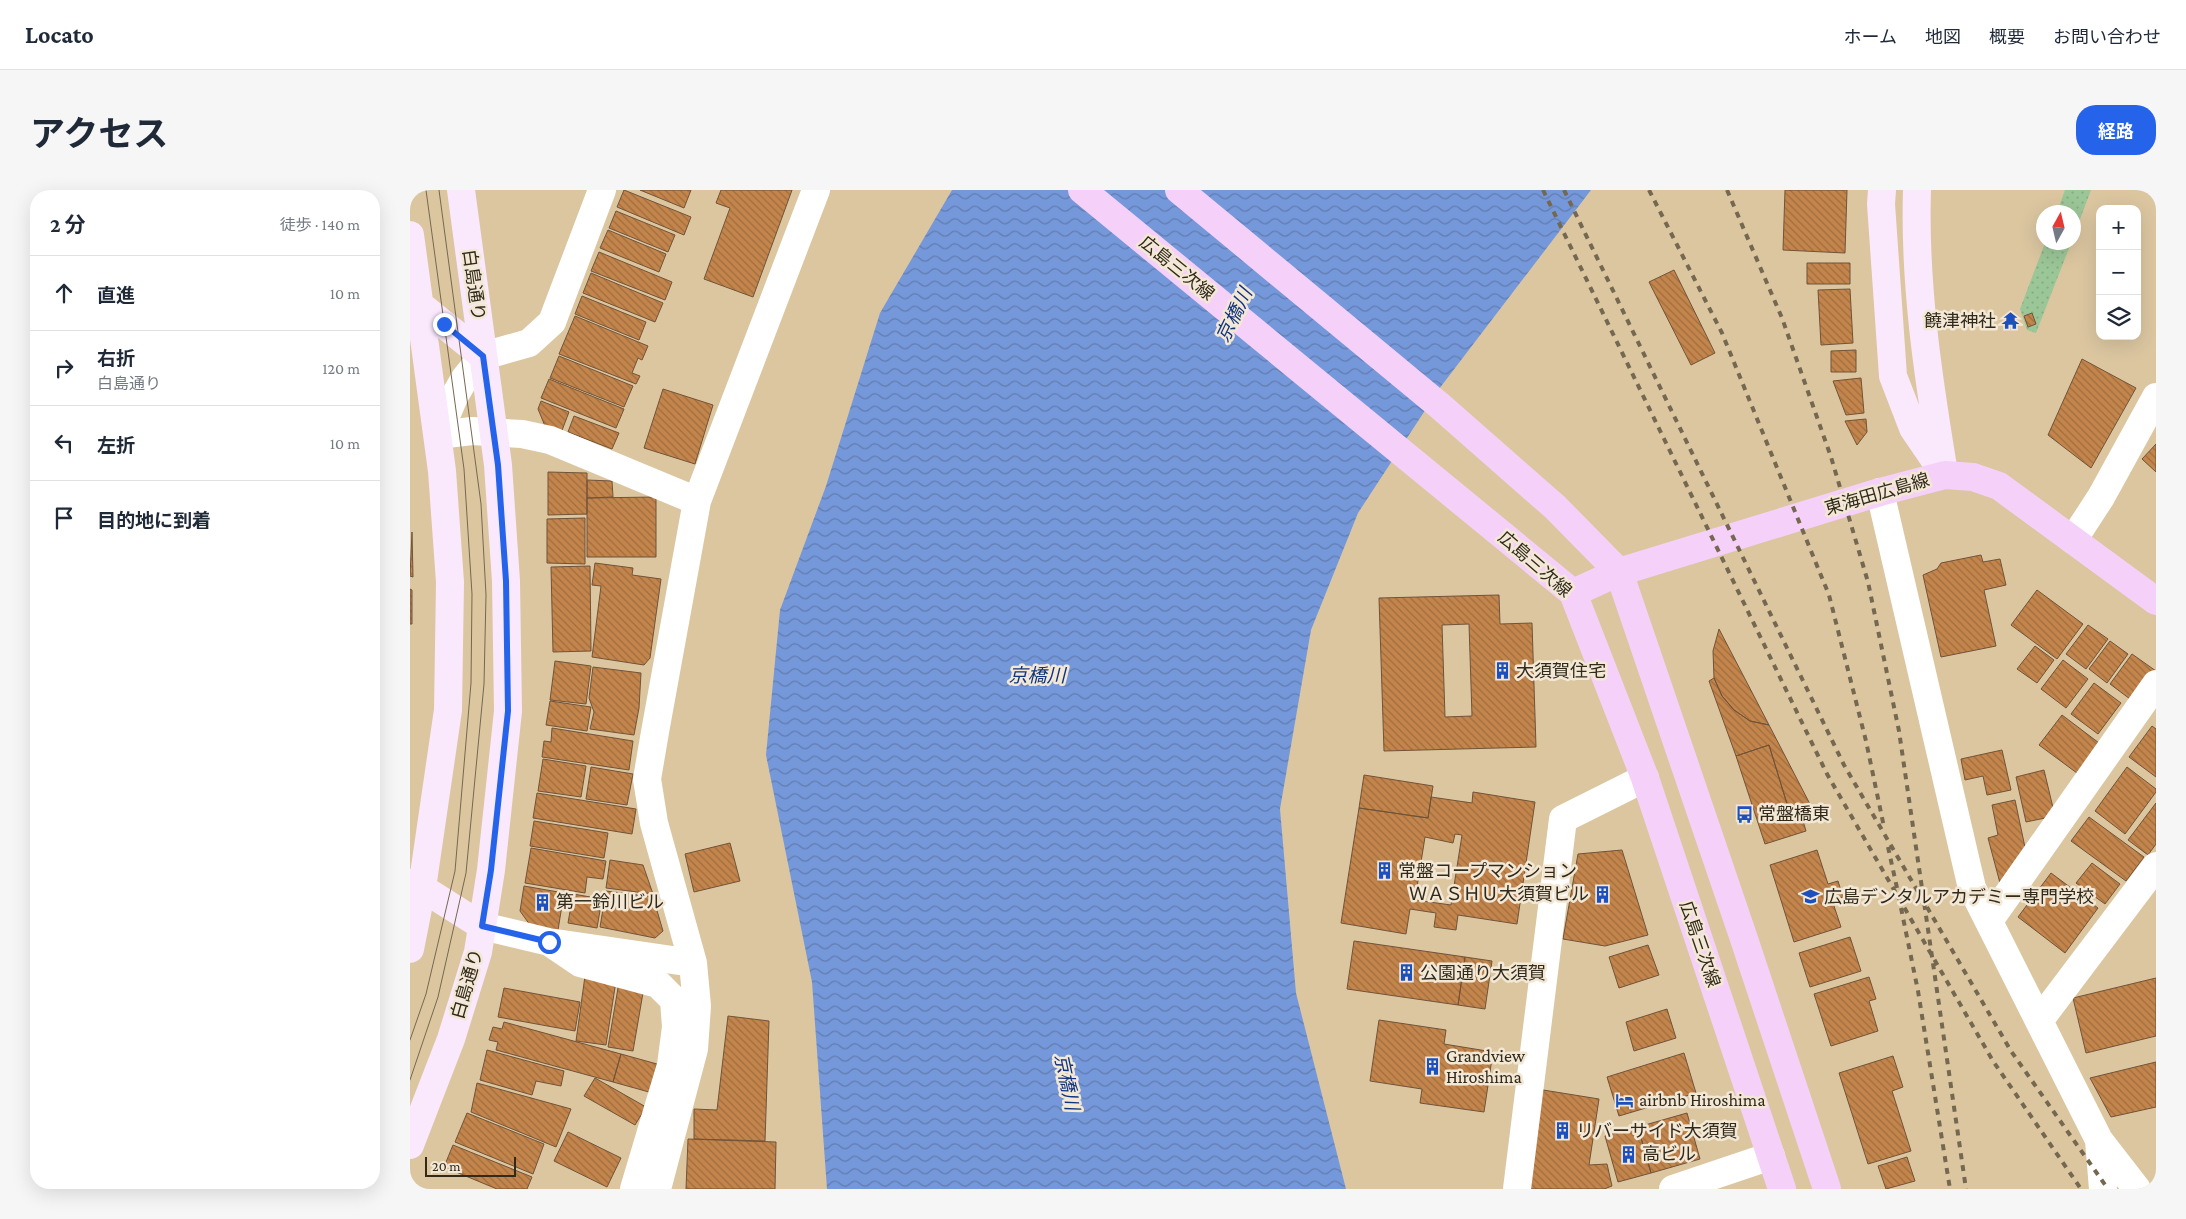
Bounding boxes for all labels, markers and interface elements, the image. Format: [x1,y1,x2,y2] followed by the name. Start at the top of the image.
[25,21,94,48] text: Locato
[1844,27,1897,47] text: ホーム
[1925,27,1961,47] text: 地図
[1989,27,2025,47] text: 概要
[2053,27,2161,47] text: お問い合わせ
[2076,105,2156,155] button: 経路
[30,115,168,154] text: アクセス
[2036,205,2081,250] north arrow
[2096,205,2141,340] map controls
[2096,205,2141,250] button: +
[50,213,86,237] text: 2 分
[280,216,360,233] text: 徒歩 · 140 m
[1136,232,1218,304] street label: 広島三次線
[459,248,489,322] street label: 白島通り
[2096,250,2141,295] button: −
[50,279,78,307] icon: ahead
[1212,283,1257,345] water label: 京橋川
[97,285,135,306] text: 直進
[330,285,360,302] text: 10 m
[2096,295,2141,340] button: layers
[1924,311,1996,331] place label: 饒津神社
[2000,311,2020,331] temple icon: 饒津神社
[433,313,456,336] route end
[97,348,135,369] text: 右折
[50,354,78,382] icon: right
[322,360,360,377] text: 120 m
[97,375,161,392] text: 白島通り
[50,429,78,457] icon: left
[97,435,135,456] text: 左折
[330,435,360,452] text: 10 m
[1822,470,1932,518] street label: 東海田広島線
[50,504,78,532] icon: arrive
[97,510,211,531] text: 目的地に到着
[1494,527,1576,601] street label: 広島三次線
[1492,661,1512,681] building icon: 大須賀住宅
[1516,661,1606,681] place label: 大須賀住宅
[1008,665,1067,686] water label: 京橋川
[1734,804,1754,824] bus stop icon: 常盤橋東
[1758,804,1830,824] place label: 常盤橋東
[1374,861,1394,881] building icon: 常盤コープマンション
[1398,861,1577,881] place label: 常盤コープマンション
[1409,884,1589,904] place label: ＷＡＳＨＵ大須賀ビル
[1593,884,1613,904] building icon: ＷＡＳＨＵ大須賀ビル
[1800,887,1820,907] school or university icon: 広島デンタルアカデミー専門学校
[1824,887,2094,907] place label: 広島デンタルアカデミー専門学校
[532,892,552,912] building icon: 第一鈴川ビル
[556,892,664,912] place label: 第一鈴川ビル
[1676,898,1724,990] street label: 広島三次線
[538,931,561,954] route start
[447,947,487,1021] street label: 白島通り
[1396,963,1416,983] building icon: 公園通り大須賀
[1420,963,1546,983] place label: 公園通り大須賀
[1446,1046,1526,1087] place label: Grandview Hiroshima
[1051,1052,1084,1114] water label: 京橋川
[1422,1056,1442,1076] building icon: Grandview Hiroshima
[1615,1090,1635,1110] hotel icon: airbnb Hiroshima
[1639,1090,1766,1110] place label: airbnb Hiroshima
[1552,1121,1572,1141] building icon: リバーサイド大須賀
[1576,1121,1738,1141] place label: リバーサイド大須賀
[1618,1144,1638,1164] building icon: 高ビル
[1642,1144,1696,1164] place label: 高ビル
[425,1154,516,1177] scale bar
[432,1158,460,1174] text: 20 m

